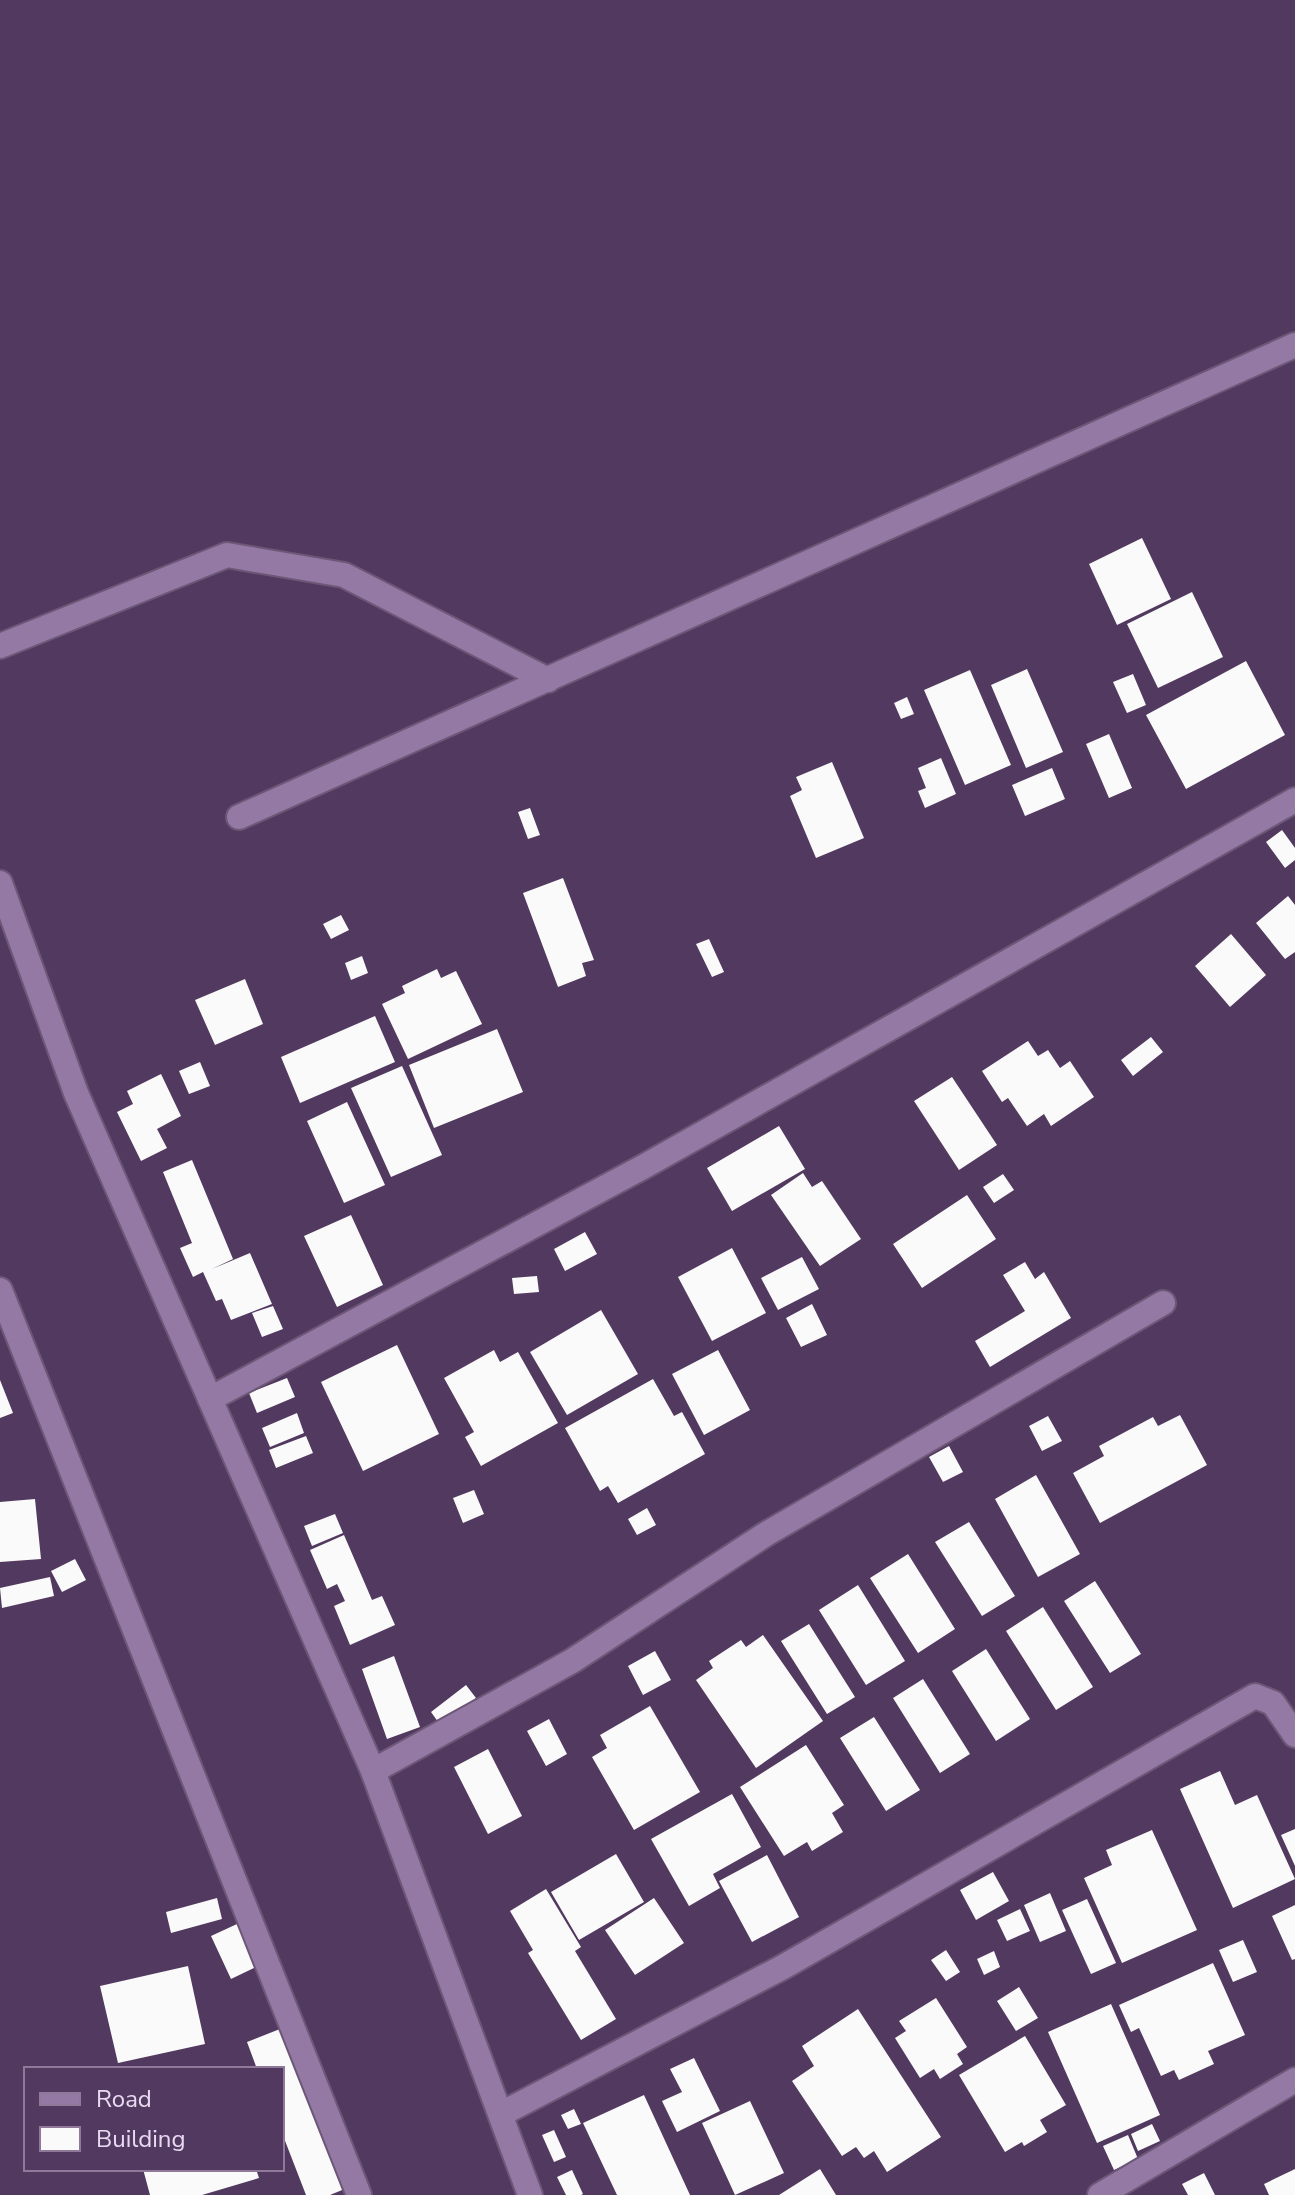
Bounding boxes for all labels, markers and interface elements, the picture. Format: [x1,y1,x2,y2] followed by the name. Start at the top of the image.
[24,2067,284,2171] legend
[96,2083,152,2115] text: Road
[96,2123,186,2155] text: Building

